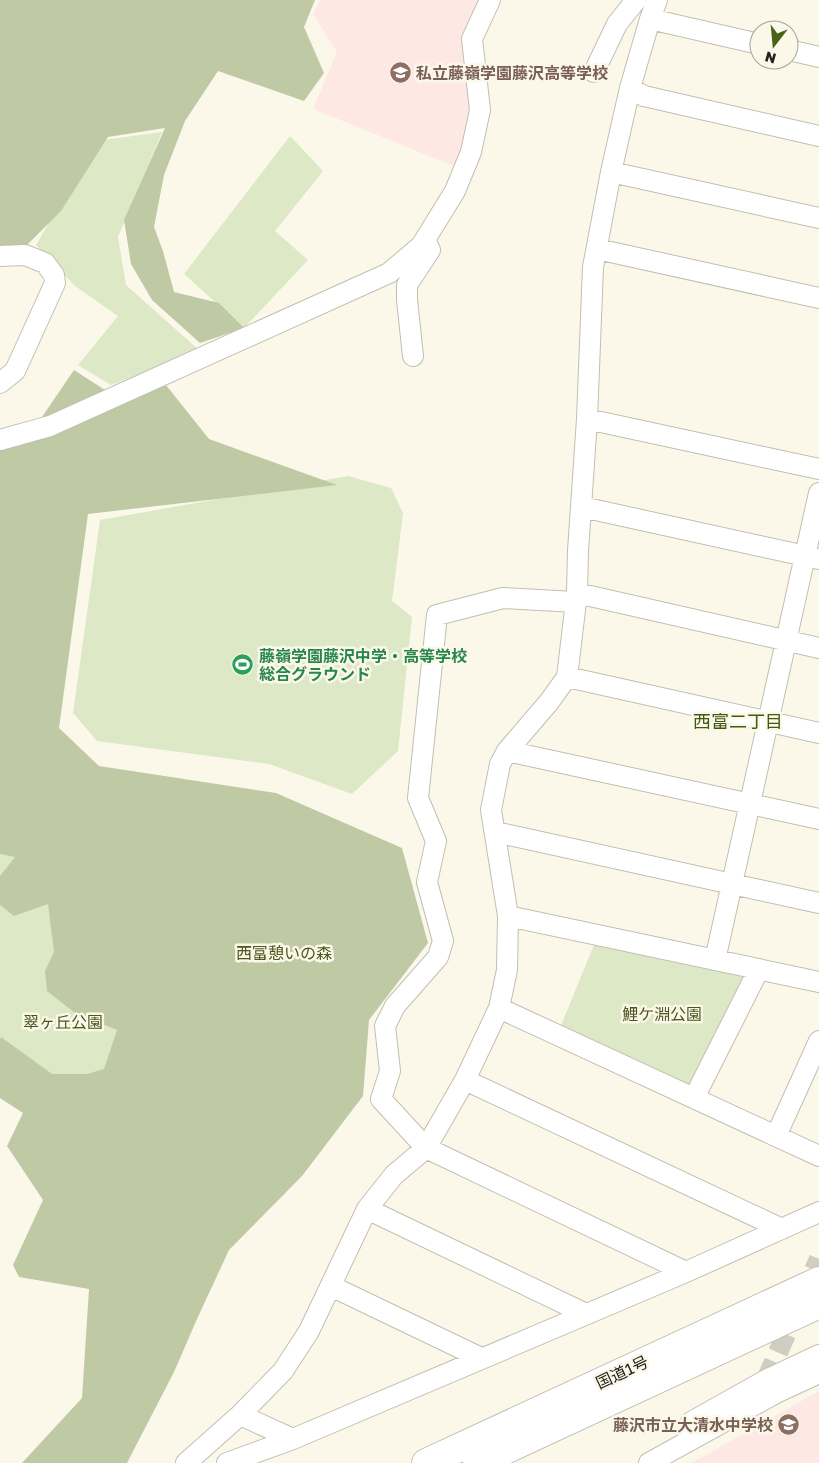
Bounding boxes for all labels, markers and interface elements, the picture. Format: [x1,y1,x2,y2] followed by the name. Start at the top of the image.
[749,20,799,70] north arrow
[763,48,778,68] text: N
[388,61,412,85] school or university icon: 私立藤嶺学園藤沢高等学校
[416,63,608,83] place label: 私立藤嶺学園藤沢高等学校
[259,646,467,684] place label: 藤嶺学園藤沢中学・高等学校 総合グラウンド
[231,653,255,677] sports icon: 藤嶺学園藤沢中学・高等学校 総合グラウンド
[693,710,783,732] district label: 西富二丁目
[236,943,332,963] park label: 西富憩いの森
[622,1004,702,1024] park label: 鯉ケ淵公園
[23,1012,103,1032] park label: 翠ヶ丘公園
[593,1351,651,1393] street label: 国道1号
[777,1413,801,1437] school or university icon: 藤沢市立大清水中学校
[613,1415,773,1435] place label: 藤沢市立大清水中学校

